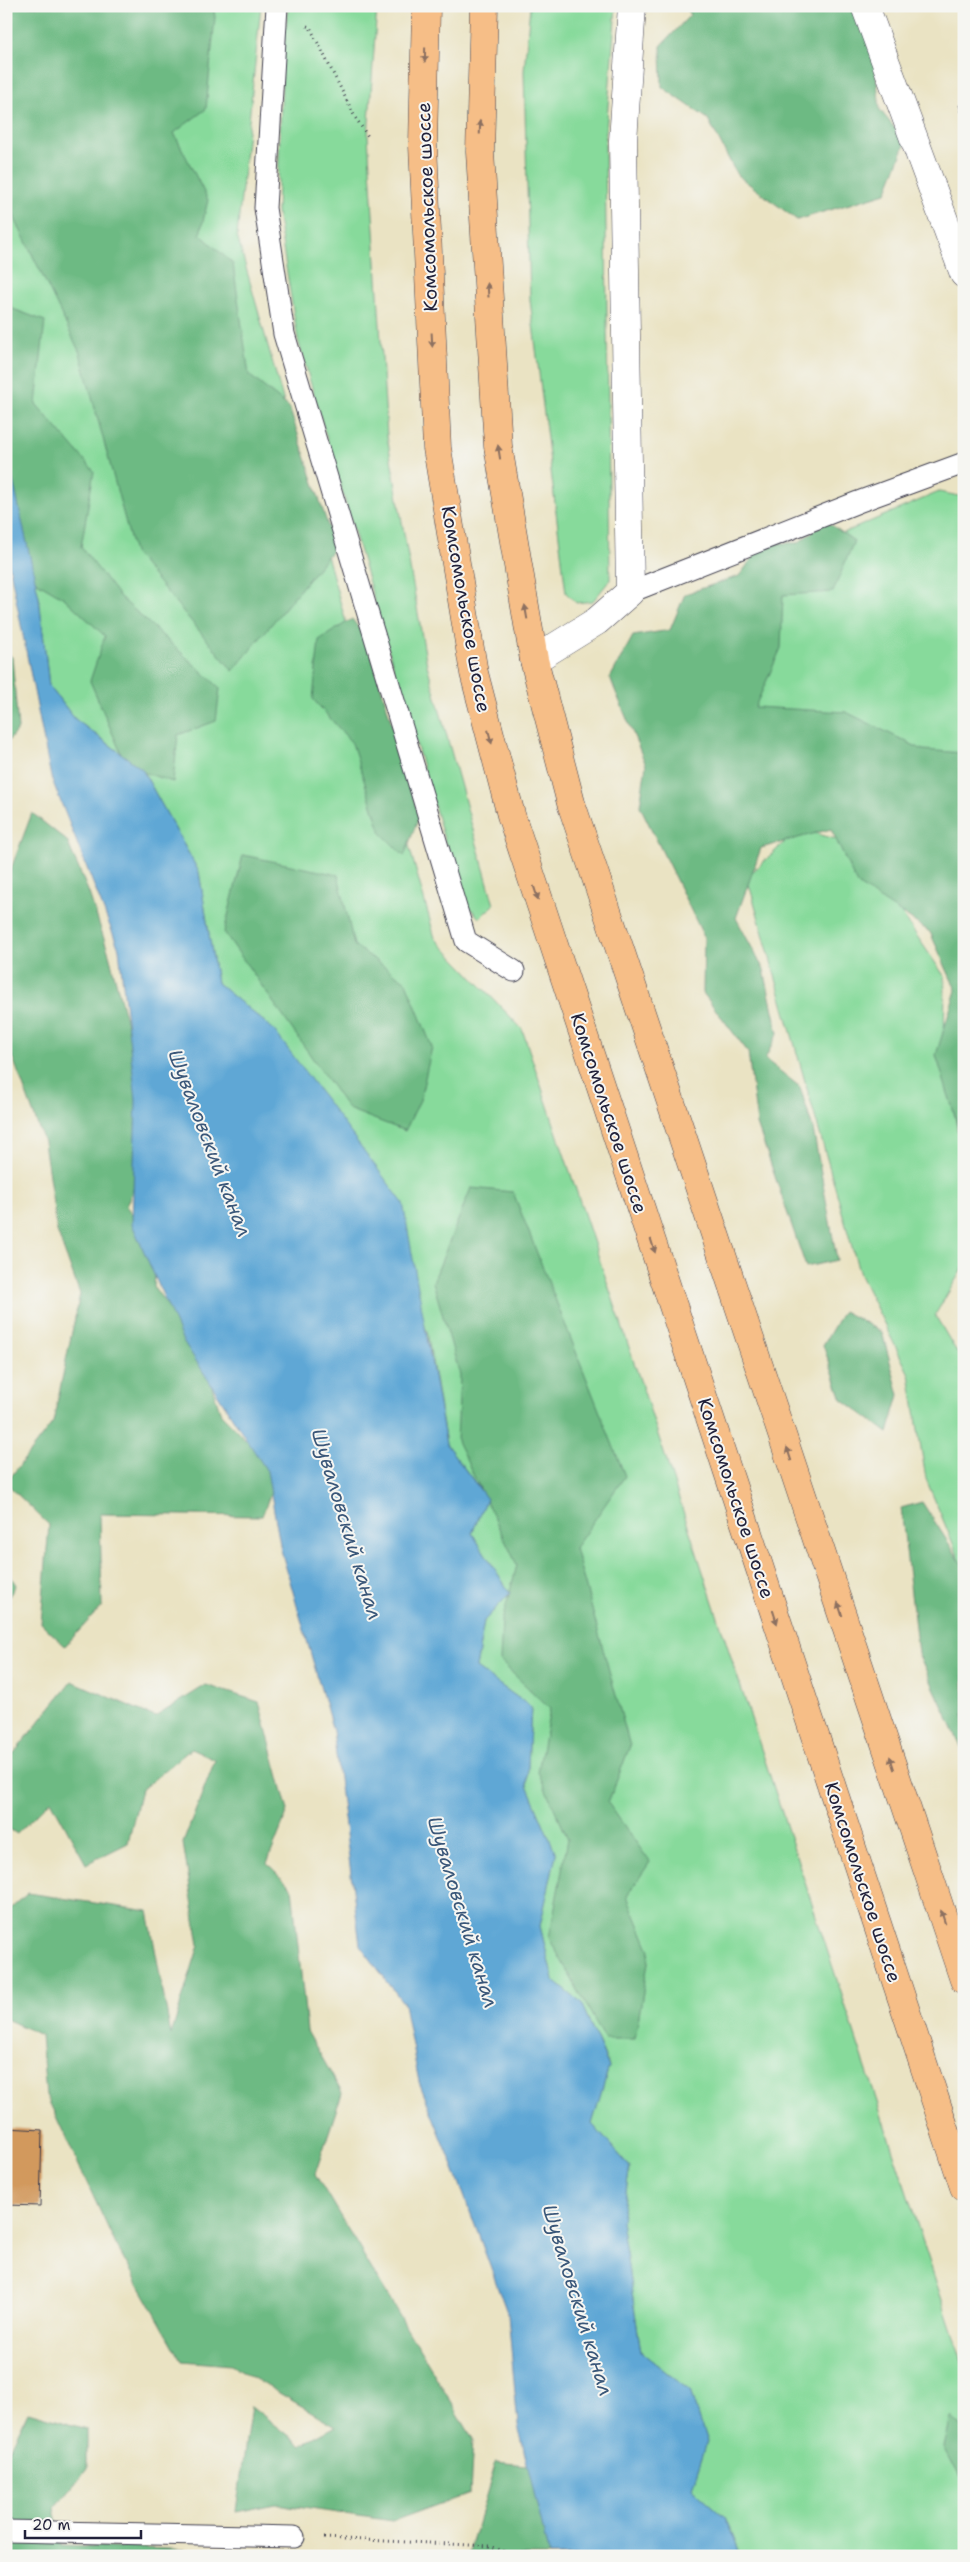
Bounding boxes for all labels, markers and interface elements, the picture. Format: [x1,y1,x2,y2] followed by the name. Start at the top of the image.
[421,47,429,63] one-way arrow
[411,102,443,312] street label: Комсомольское шоссе
[477,119,485,135] one-way arrow
[484,281,492,297] one-way arrow
[428,332,436,348] one-way arrow
[495,443,503,459] one-way arrow
[436,504,496,714] street label: Комсомольское шоссе
[522,604,530,620] one-way arrow
[487,729,495,744] one-way arrow
[533,885,541,900] one-way arrow
[565,1010,653,1216] street label: Комсомольское шоссе
[162,1046,258,1240] water label: Шуваловский канал
[650,1239,657,1254] one-way arrow
[692,1395,780,1601] street label: Комсомольское шоссе
[306,1425,388,1623] water label: Шуваловский канал
[785,1447,792,1462] one-way arrow
[836,1601,843,1616] one-way arrow
[772,1609,779,1624] one-way arrow
[887,1755,895,1770] one-way arrow
[819,1779,907,1985] street label: Комсомольское шоссе
[422,1813,504,2011] water label: Шуваловский канал
[939,1909,947,1924] one-way arrow
[537,2201,619,2399] water label: Шуваловский канал
[25,2507,141,2539] scale bar
[32,2515,71,2535] text: 20 m

